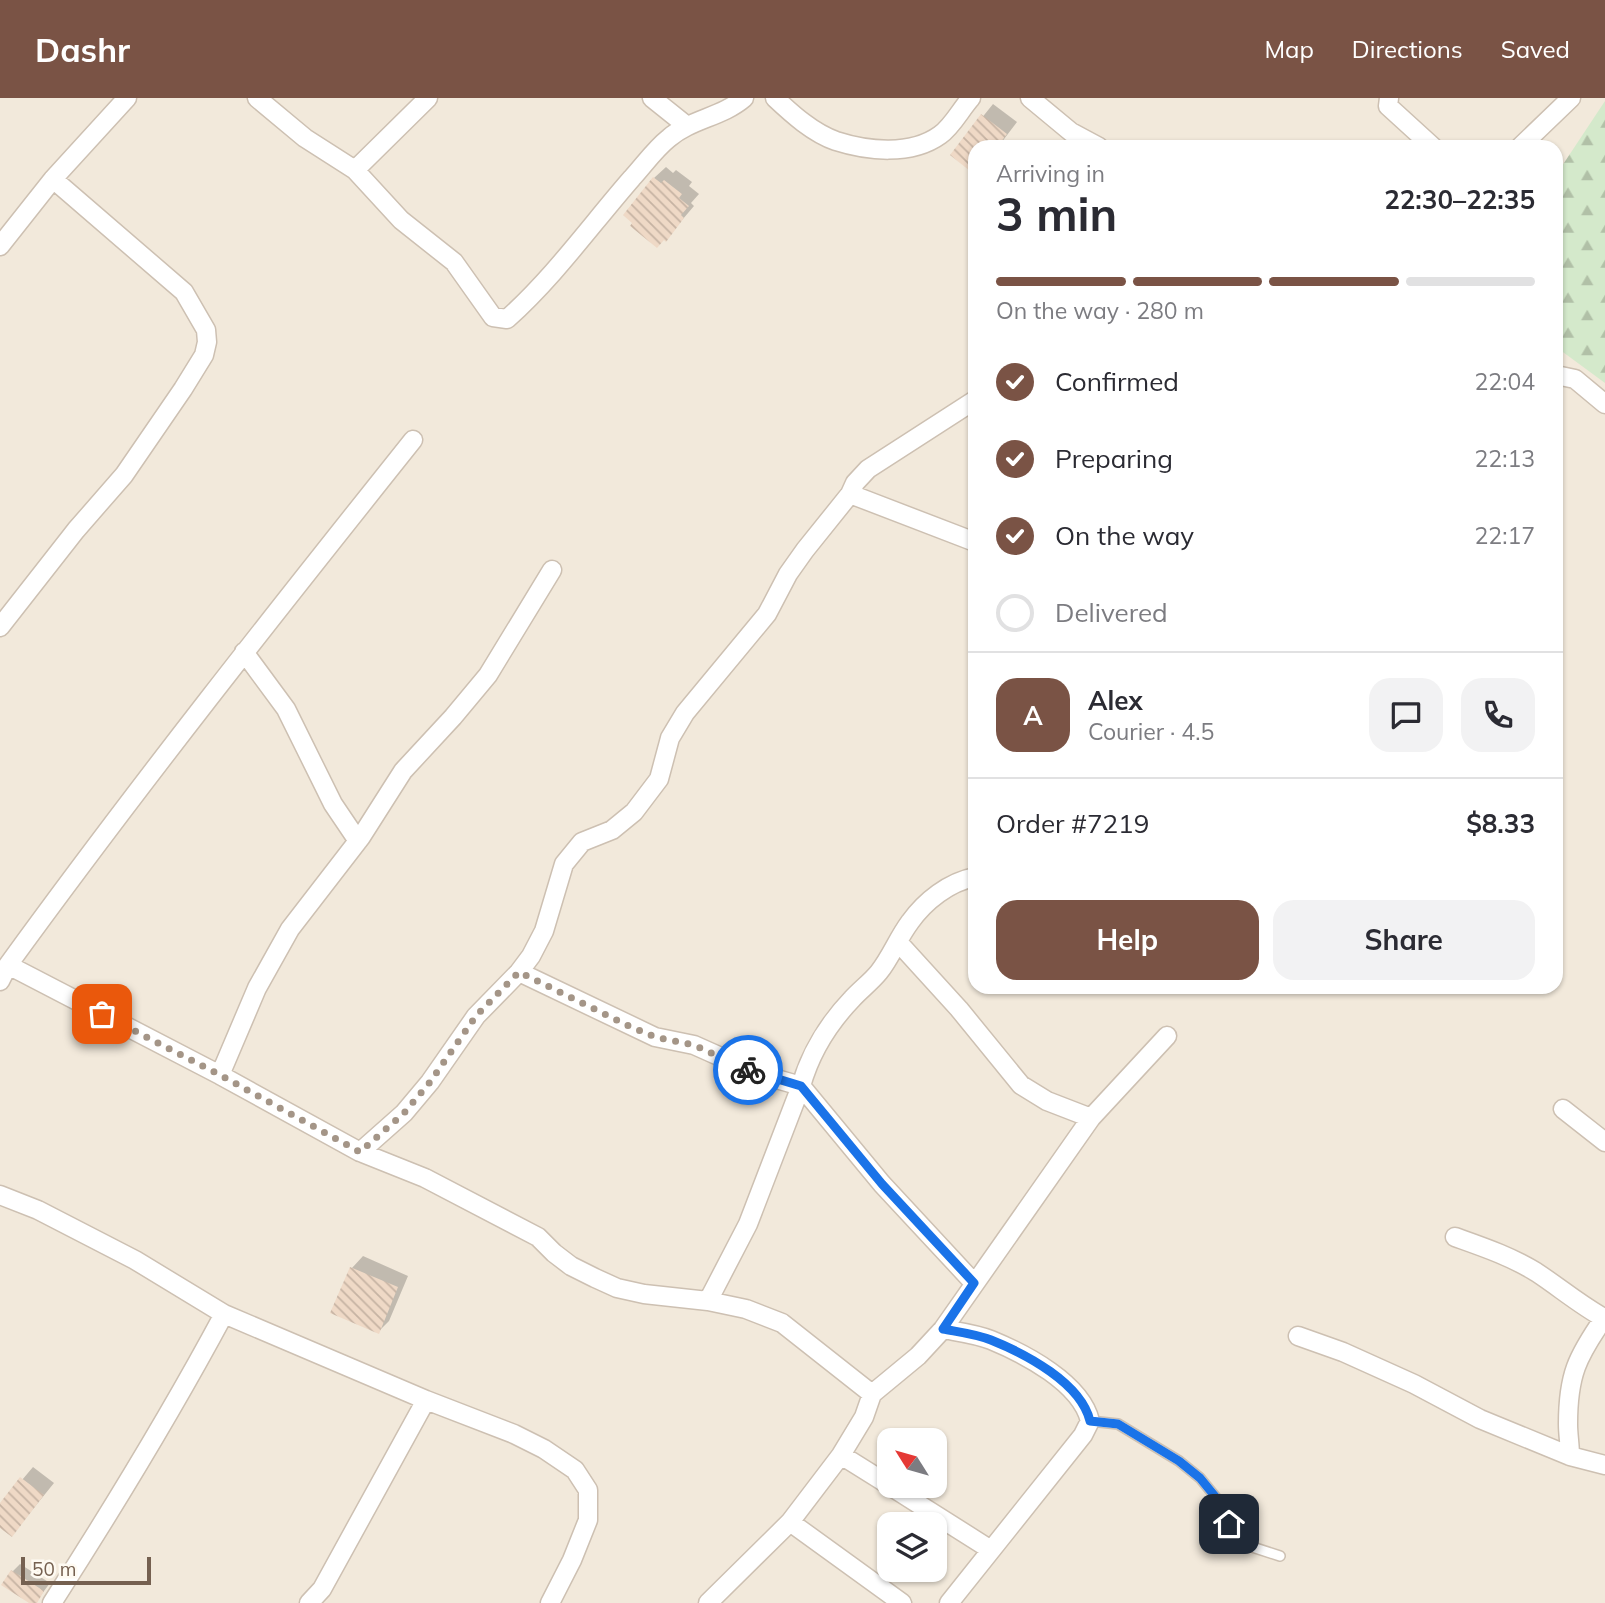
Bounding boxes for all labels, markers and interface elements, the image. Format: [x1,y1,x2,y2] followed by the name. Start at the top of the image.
[35,29,130,70] text: Dashr
[1264,34,1314,64] text: Map
[1352,34,1463,64] text: Directions
[1501,34,1570,64] text: Saved
[996,159,1105,188] text: Arriving in
[1384,183,1535,216] text: 22:30–22:35
[996,185,1117,243] text: 3 min
[996,296,1204,325] text: On the way · 280 m
[996,363,1034,401] icon: check
[1055,365,1179,398] text: Confirmed
[1475,367,1535,396] text: 22:04
[996,440,1034,478] icon: check
[1055,442,1173,475] text: Preparing
[1475,444,1535,473] text: 22:13
[996,517,1034,555] icon: check
[1055,519,1194,552] text: On the way
[1475,521,1535,550] text: 22:17
[1055,596,1168,629] text: Delivered
[1369,678,1443,752] button: chat
[1461,678,1535,752] button: phone
[1088,684,1143,717] text: Alex
[1023,699,1043,732] text: A
[1088,717,1214,746] text: Courier · 4.5
[996,807,1149,840] text: Order #7219
[1466,807,1535,840] text: $8.33
[996,900,1259,980] button: Help
[1273,900,1535,980] button: Share
[72,984,132,1044] pin
[83,995,121,1033] icon: bag
[713,1035,783,1105] courier
[729,1051,767,1089] icon: bike
[877,1428,947,1498] north arrow
[877,1428,947,1582] map controls
[1199,1494,1259,1554] pin
[1210,1505,1248,1543] icon: home
[877,1512,947,1582] button: layers
[21,1554,150,1586] scale bar
[32,1557,76,1581] text: 50 m

